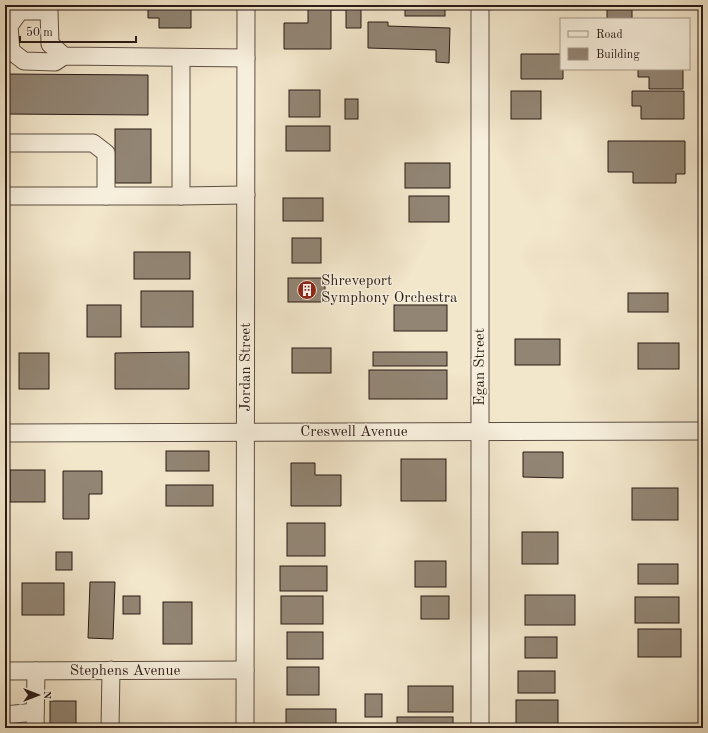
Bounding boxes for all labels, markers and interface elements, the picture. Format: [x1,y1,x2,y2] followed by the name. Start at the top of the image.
[20,18,136,44] scale bar
[560,18,690,70] legend
[26,26,53,39] text: 50 m
[596,29,623,41] text: Road
[596,49,640,61] text: Building
[321,274,458,306] place label: Shreveport Symphony Orchestra
[296,279,318,301] building icon: Shreveport Symphony Orchestra
[239,323,254,411] street label: Jordan Street
[473,328,488,406] street label: Egan Street
[300,425,408,440] street label: Creswell Avenue
[70,664,180,679] street label: Stephens Avenue
[18,675,58,715] north arrow
[41,691,52,700] text: N

